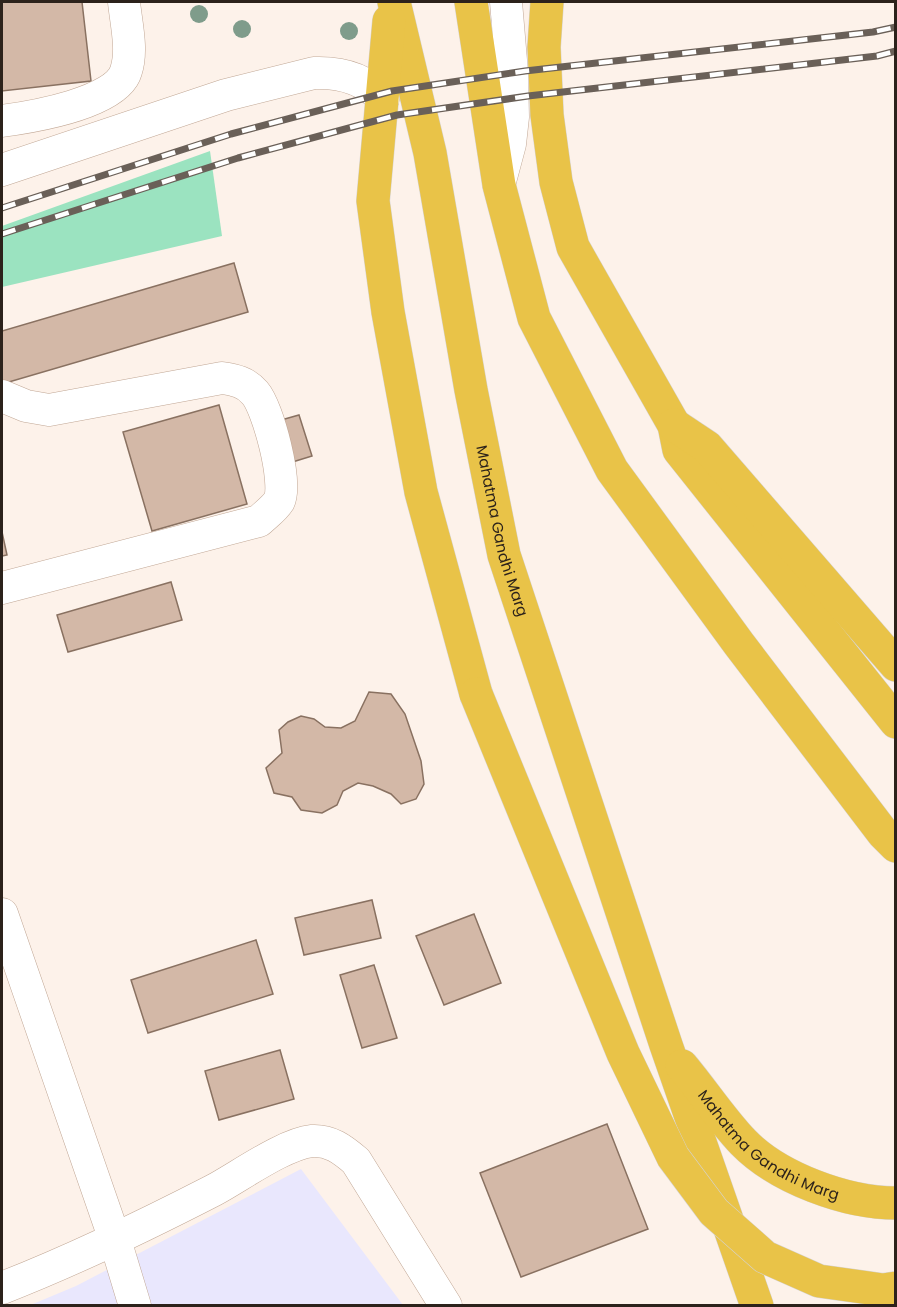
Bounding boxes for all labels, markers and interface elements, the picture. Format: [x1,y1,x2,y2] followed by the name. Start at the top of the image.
[472,443,534,619] street label: Mahatma Gandhi Marg
[694,1085,842,1204] street label: Mahatma Gandhi Marg

